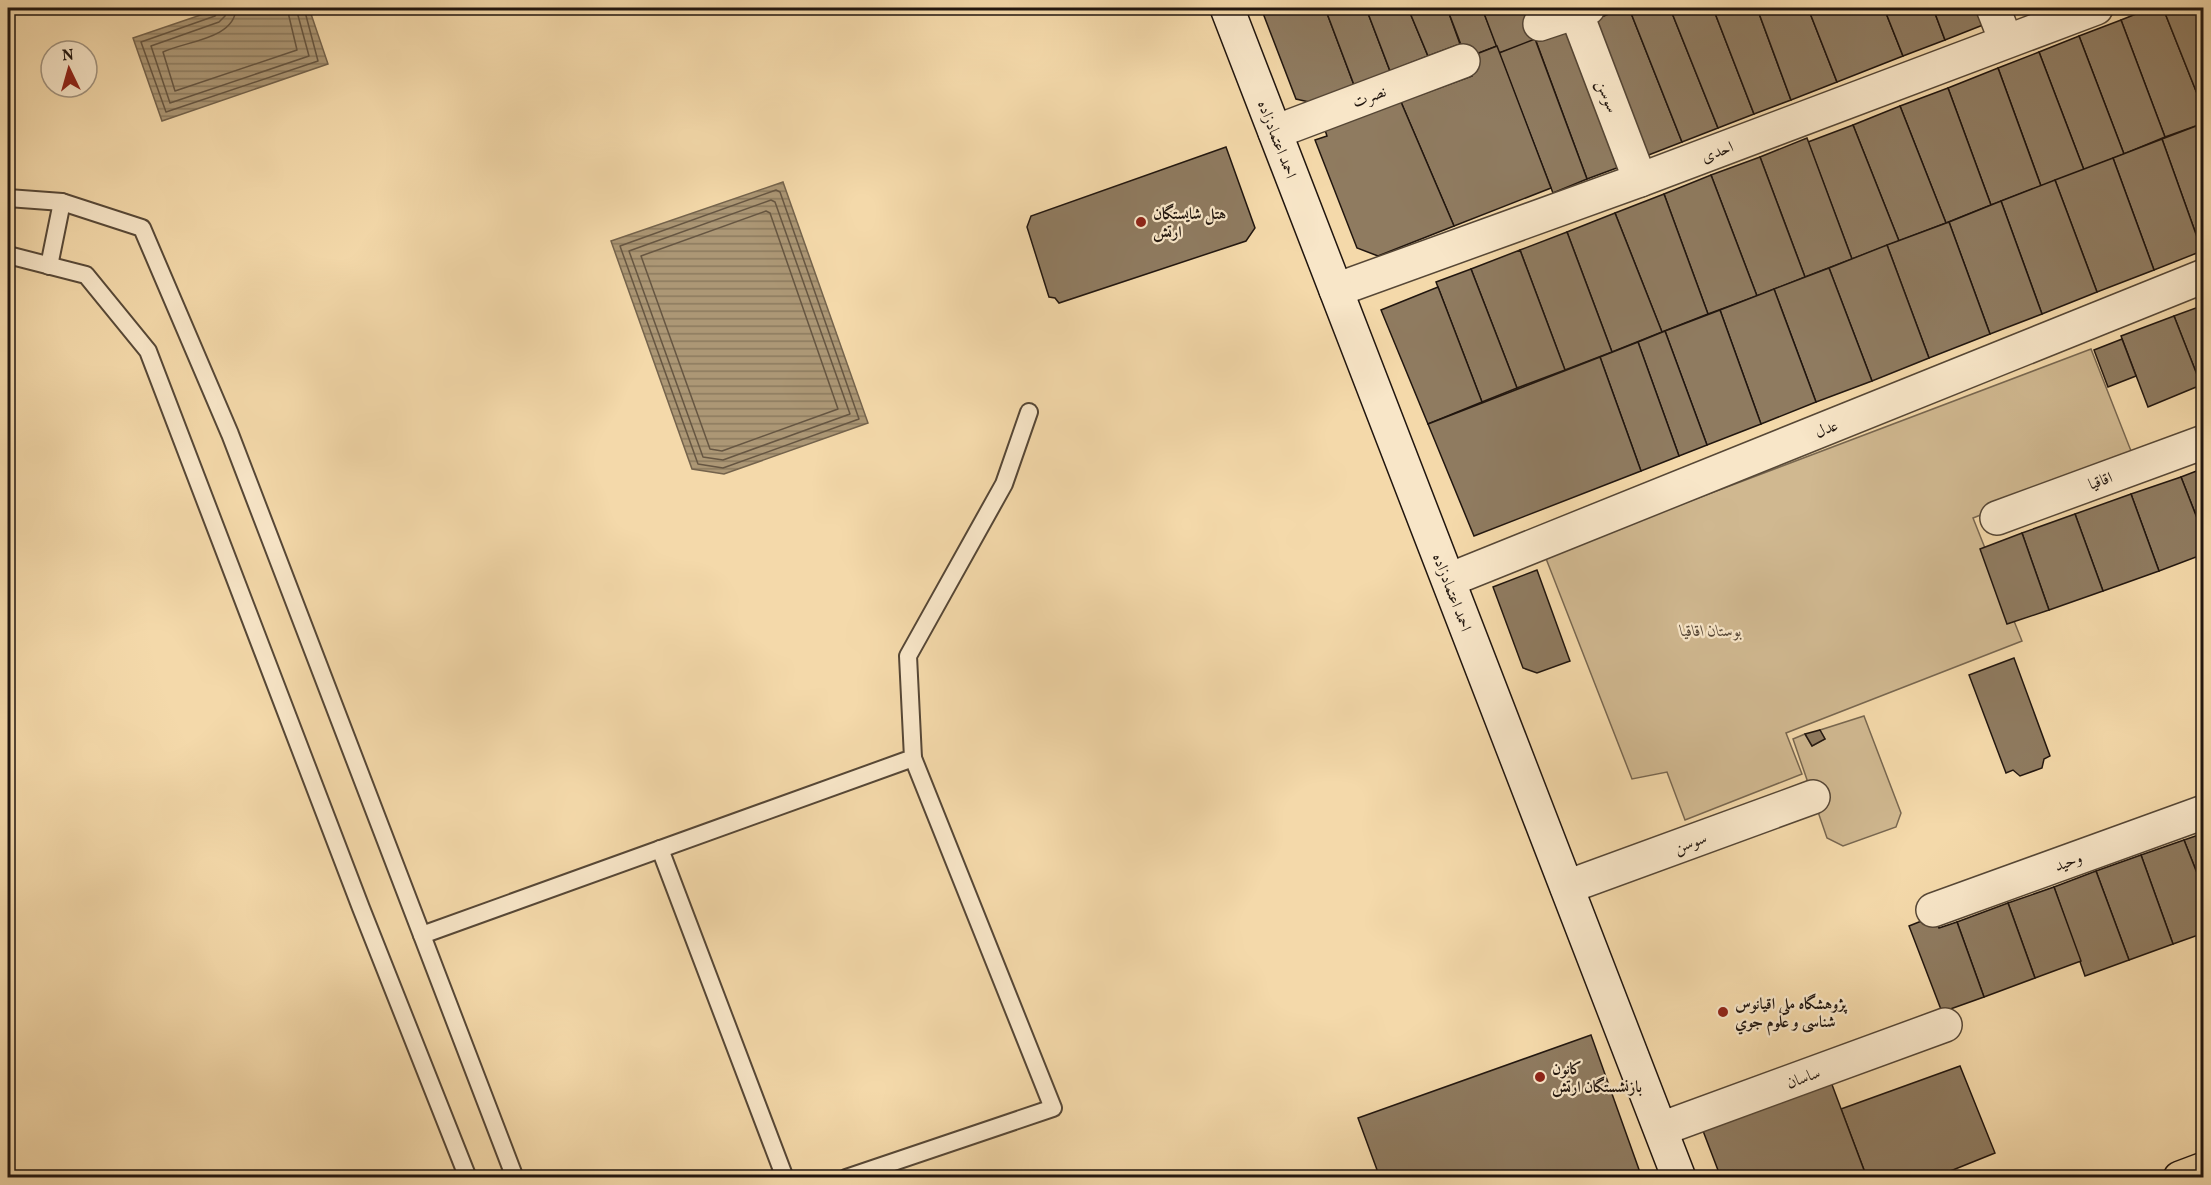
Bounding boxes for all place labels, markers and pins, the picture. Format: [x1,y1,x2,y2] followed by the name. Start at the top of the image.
[1153,203,1226,244] place label: هتل شایستگان ارتش
[1134,215,1148,229] marker: هتل شایستگان ارتش
[1735,993,1848,1036] place label: پژوهشگاه ملی اقیانوس شناسی و علوم جوي
[1716,1005,1730,1019] marker: پژوهشگاه ملی اقیانوس شناسی و علوم جوي
[1552,1059,1642,1099] place label: کانون بازنشستگان ارتش
[1533,1070,1547,1084] marker: کانون بازنشستگان ارتش

